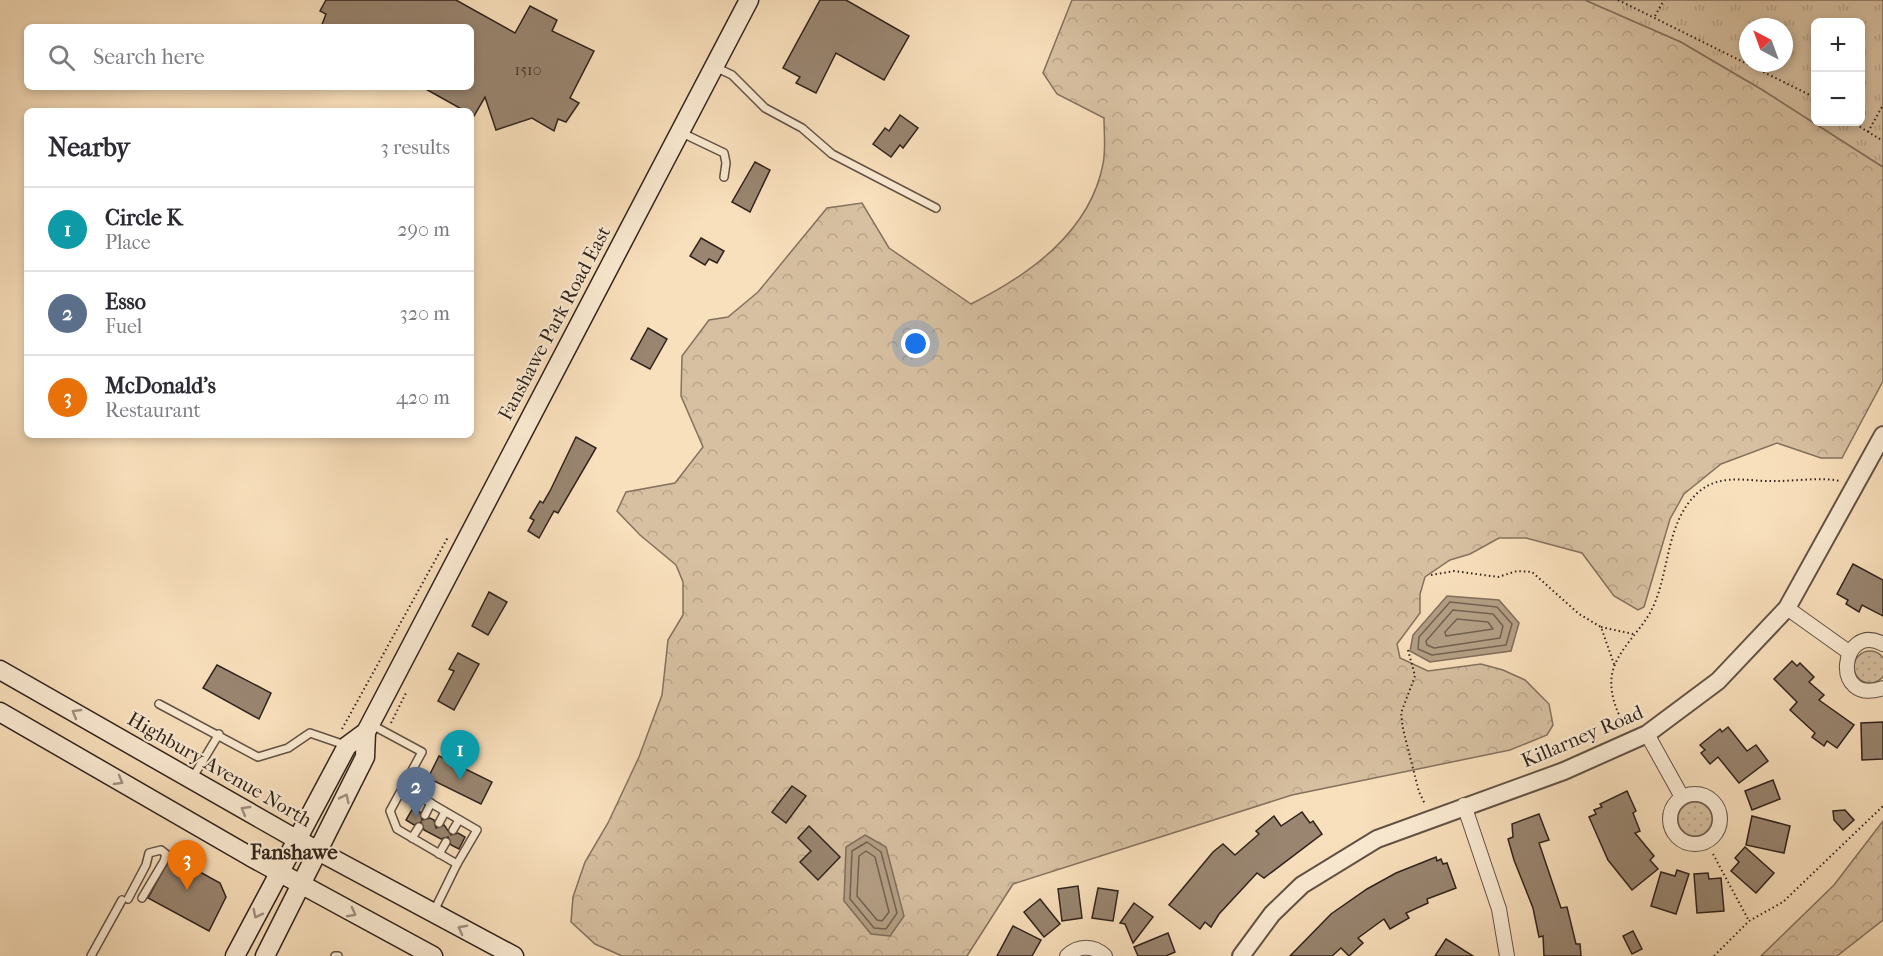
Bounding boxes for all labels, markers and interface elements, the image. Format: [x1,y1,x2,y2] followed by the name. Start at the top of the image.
[1739,18,1793,72] north arrow
[1811,18,1865,126] map controls
[1811,18,1865,72] button: +
[24,24,474,90] search box
[45,41,78,74] icon: search
[93,44,205,70] text: Search here
[514,60,542,79] house number: 1510
[1811,72,1865,126] button: −
[48,132,130,163] text: Nearby
[381,136,450,159] text: 3 results
[105,205,183,231] text: Circle K
[64,218,71,241] text: 1
[397,218,450,241] text: 290 m
[493,222,615,424] street label: Fanshawe Park Road East
[105,231,151,254] text: Place
[105,289,146,315] text: Esso
[62,302,73,325] text: 2
[400,302,450,325] text: 320 m
[105,315,142,338] text: Fuel
[901,329,930,358] your location
[105,373,216,399] text: McDonald's
[63,386,72,409] text: 3
[396,386,450,409] text: 420 m
[105,399,201,422] text: Restaurant
[1518,700,1647,772] street label: Killarney Road
[123,707,317,832] street label: Highbury Avenue North
[72,709,83,720] one-way arrow
[440,730,480,780] pin: 1
[396,768,436,817] pin: 2
[113,774,123,785] one-way arrow
[337,794,349,805] one-way arrow
[241,806,251,817] one-way arrow
[168,840,207,890] pin: 3
[249,840,338,864] district label: Fanshawe
[346,905,357,917] one-way arrow
[253,908,264,919] one-way arrow
[458,925,468,936] one-way arrow

